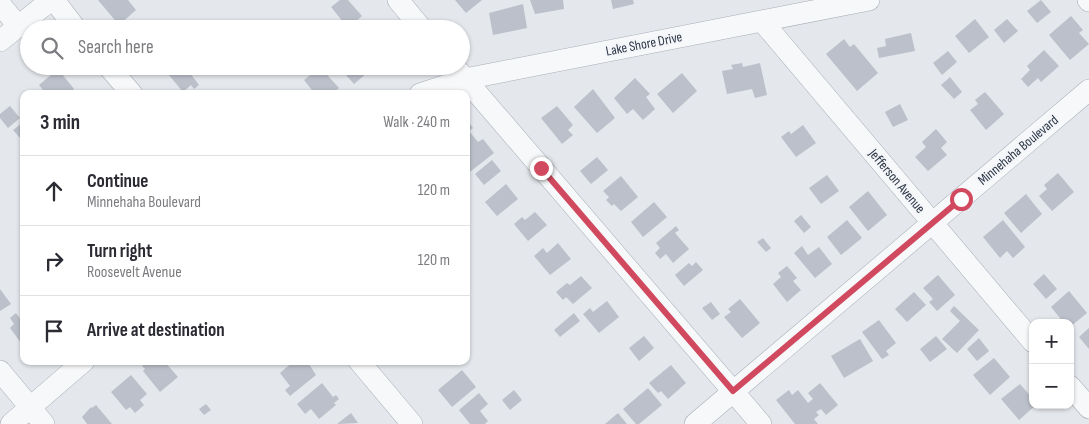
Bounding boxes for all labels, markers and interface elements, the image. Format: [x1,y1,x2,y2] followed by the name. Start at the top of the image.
[20,20,470,75] search box
[604,28,684,60] street label: Lake Shore Drive
[38,34,66,62] icon: search
[78,36,154,59] text: Search here
[40,110,80,135] text: 3 min
[974,111,1062,189] street label: Minnehaha Boulevard
[383,113,450,132] text: Walk · 240 m
[864,145,929,217] street label: Jefferson Avenue
[530,157,553,180] route end
[87,170,148,193] text: Continue
[40,177,68,205] icon: ahead
[418,181,450,200] text: 120 m
[950,188,973,211] route start
[87,193,201,212] text: Minnehaha Boulevard
[87,240,152,263] text: Turn right
[40,247,68,275] icon: right
[418,251,450,270] text: 120 m
[87,263,182,282] text: Roosevelt Avenue
[40,317,68,345] icon: arrive
[87,319,225,342] text: Arrive at destination
[1029,319,1074,409] map controls
[1029,319,1074,364] button: +
[1029,364,1074,409] button: −

